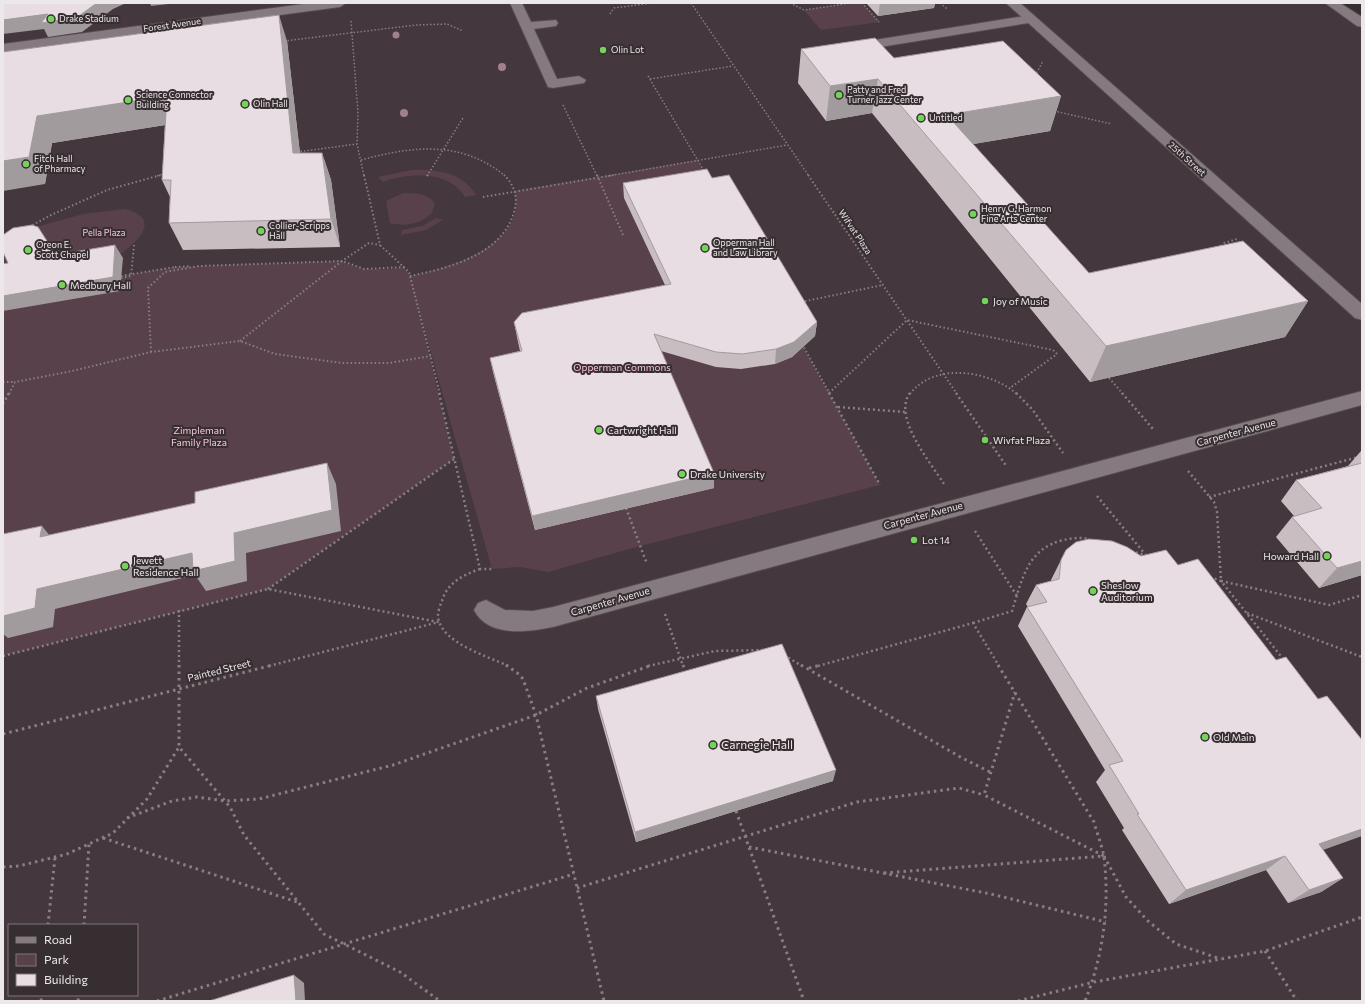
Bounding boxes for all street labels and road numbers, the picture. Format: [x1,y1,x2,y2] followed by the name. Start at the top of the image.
[142,15,202,34] street label: Forest Avenue
[1166,139,1208,178] street label: 25th Street
[836,207,875,256] street label: Wifvat Plaza
[1195,416,1277,448] street label: Carpenter Avenue
[882,499,964,531] street label: Carpenter Avenue
[569,584,651,618] street label: Carpenter Avenue
[186,656,252,684] street label: Painted Street

